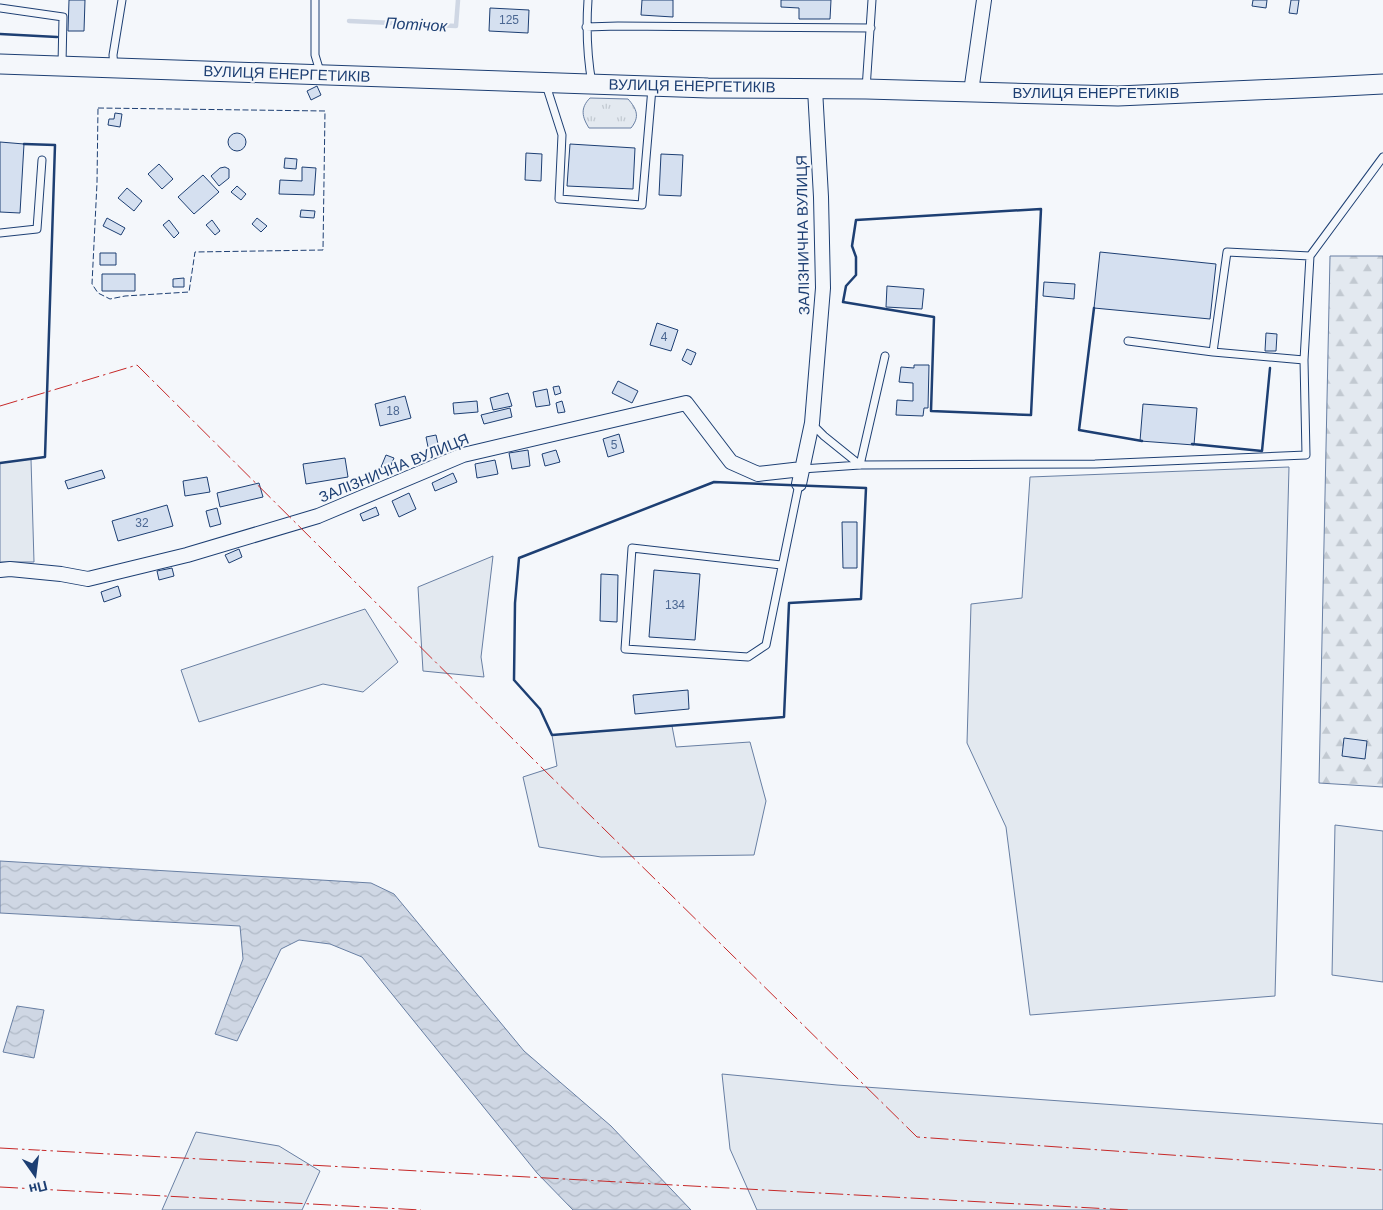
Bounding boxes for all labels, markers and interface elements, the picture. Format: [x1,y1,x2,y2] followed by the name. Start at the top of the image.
[499,13,519,27] house number: 125
[385,14,449,35] water label: Потічок
[203,62,371,85] street label: ВУЛИЦЯ ЕНЕРГЕТИКІВ
[608,76,776,95] street label: ВУЛИЦЯ ЕНЕРГЕТИКІВ
[1012,84,1180,101] street label: ВУЛИЦЯ ЕНЕРГЕТИКІВ
[793,155,812,315] street label: ЗАЛІЗНИЧНА ВУЛИЦЯ
[661,330,668,344] house number: 4
[386,404,400,418] house number: 18
[316,430,471,505] street label: ЗАЛІЗНИЧНА ВУЛИЦЯ
[611,438,618,452] house number: 5
[135,516,149,530] house number: 32
[665,598,685,612] house number: 134
[10,1150,60,1200] north arrow
[27,1178,49,1198] text: Пн

